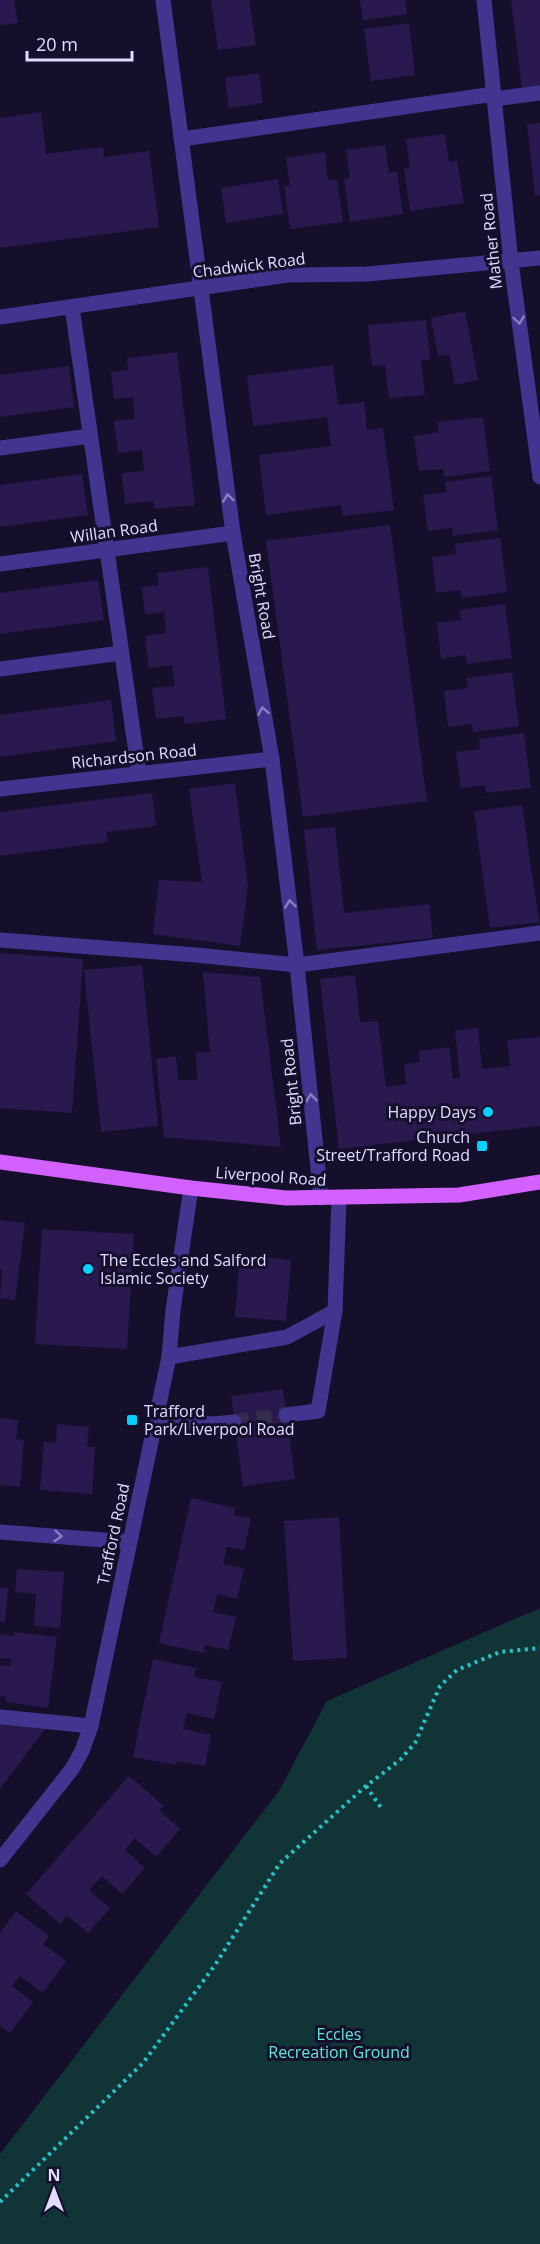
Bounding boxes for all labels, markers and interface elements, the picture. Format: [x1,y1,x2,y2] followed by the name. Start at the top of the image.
[27,24,132,62] scale bar
[36,32,78,56] text: 20 m
[475,192,507,290] street label: Mather Road
[191,247,307,283] street label: Chadwick Road
[512,316,524,325] one-way arrow
[223,493,235,503] one-way arrow
[69,514,159,548] street label: Willan Road
[244,551,280,641] street label: Bright Road
[258,707,270,716] one-way arrow
[70,738,198,774] street label: Richardson Road
[284,900,296,909] one-way arrow
[275,1037,307,1127] street label: Bright Road
[305,1094,318,1103] one-way arrow
[387,1101,476,1123] place label: Happy Days
[481,1105,495,1119] marker: Happy Days
[316,1126,470,1166] place label: Church Street/Trafford Road
[475,1139,489,1153] marker: Church Street/Trafford Road
[215,1161,327,1191] street label: Liverpool Road
[100,1249,266,1289] place label: The Eccles and Salford Islamic Society
[81,1262,95,1276] marker: The Eccles and Salford Islamic Society
[144,1400,295,1440] place label: Trafford Park/Liverpool Road
[125,1413,139,1427] marker: Trafford Park/Liverpool Road
[92,1481,134,1587] street label: Trafford Road
[54,1529,63,1542] one-way arrow
[268,2023,410,2063] park label: Eccles Recreation Ground
[24,2160,84,2220] north arrow
[47,2164,61,2186] text: N

